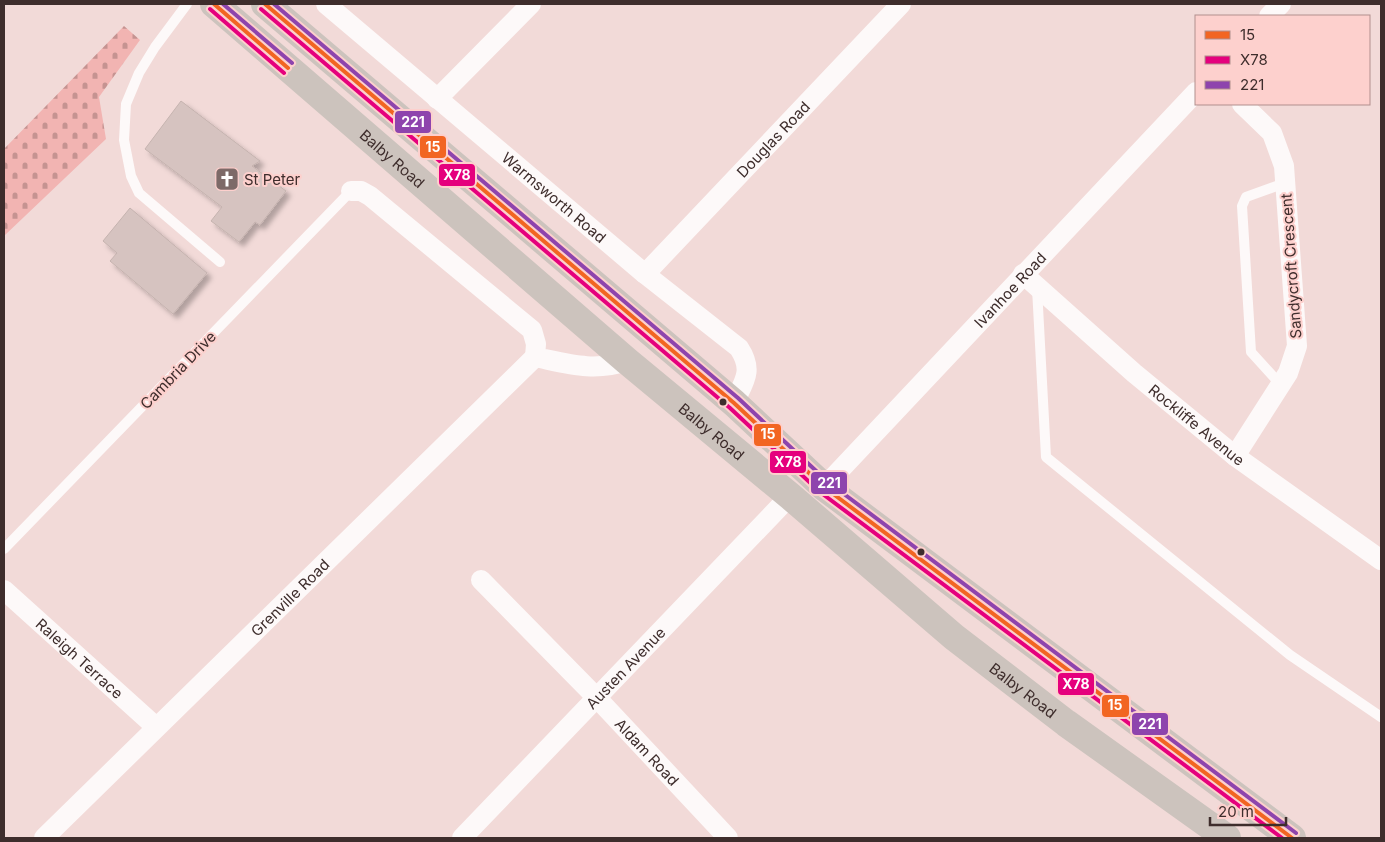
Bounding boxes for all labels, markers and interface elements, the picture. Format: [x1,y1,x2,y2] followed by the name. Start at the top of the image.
[1195,15,1370,105] legend
[1240,25,1255,44] text: 15
[1240,50,1268,69] text: X78
[1240,75,1264,94] text: 221
[732,97,814,181] street label: Douglas Road
[394,110,432,134] line badge: 221
[401,113,425,130] text: 221
[356,125,429,192] street label: Balby Road
[419,135,447,159] line badge: 15
[426,138,441,155] text: 15
[498,148,610,247] street label: Warmsworth Road
[438,163,476,187] line badge: X78
[214,166,240,192] church icon: St Peter
[443,166,471,183] text: X78
[244,170,301,189] place label: St Peter
[1276,193,1306,339] street label: Sandycroft Crescent
[970,248,1050,331] street label: Ivanhoe Road
[136,327,220,413] street label: Cambria Drive
[1145,380,1248,469] street label: Rockliffe Avenue
[718,397,728,407] unlabelled marker
[675,398,749,464] street label: Balby Road
[753,423,782,447] line badge: 15
[761,425,776,442] text: 15
[769,450,807,474] line badge: X78
[774,453,802,470] text: X78
[810,471,848,495] line badge: 221
[817,474,841,491] text: 221
[916,547,926,557] unlabelled marker
[246,555,333,640] street label: Grenville Road
[32,614,127,702] street label: Raleigh Terrace
[582,623,669,713] street label: Austen Avenue
[986,658,1061,722] street label: Balby Road
[1057,672,1095,696] line badge: X78
[1062,675,1090,692] text: X78
[1101,694,1130,718] line badge: 15
[1108,696,1123,713] text: 15
[1131,712,1169,736] line badge: 221
[611,714,683,789] street label: Aldam Road
[1138,715,1162,732] text: 221
[1210,794,1286,826] scale bar
[1218,802,1254,821] text: 20 m

